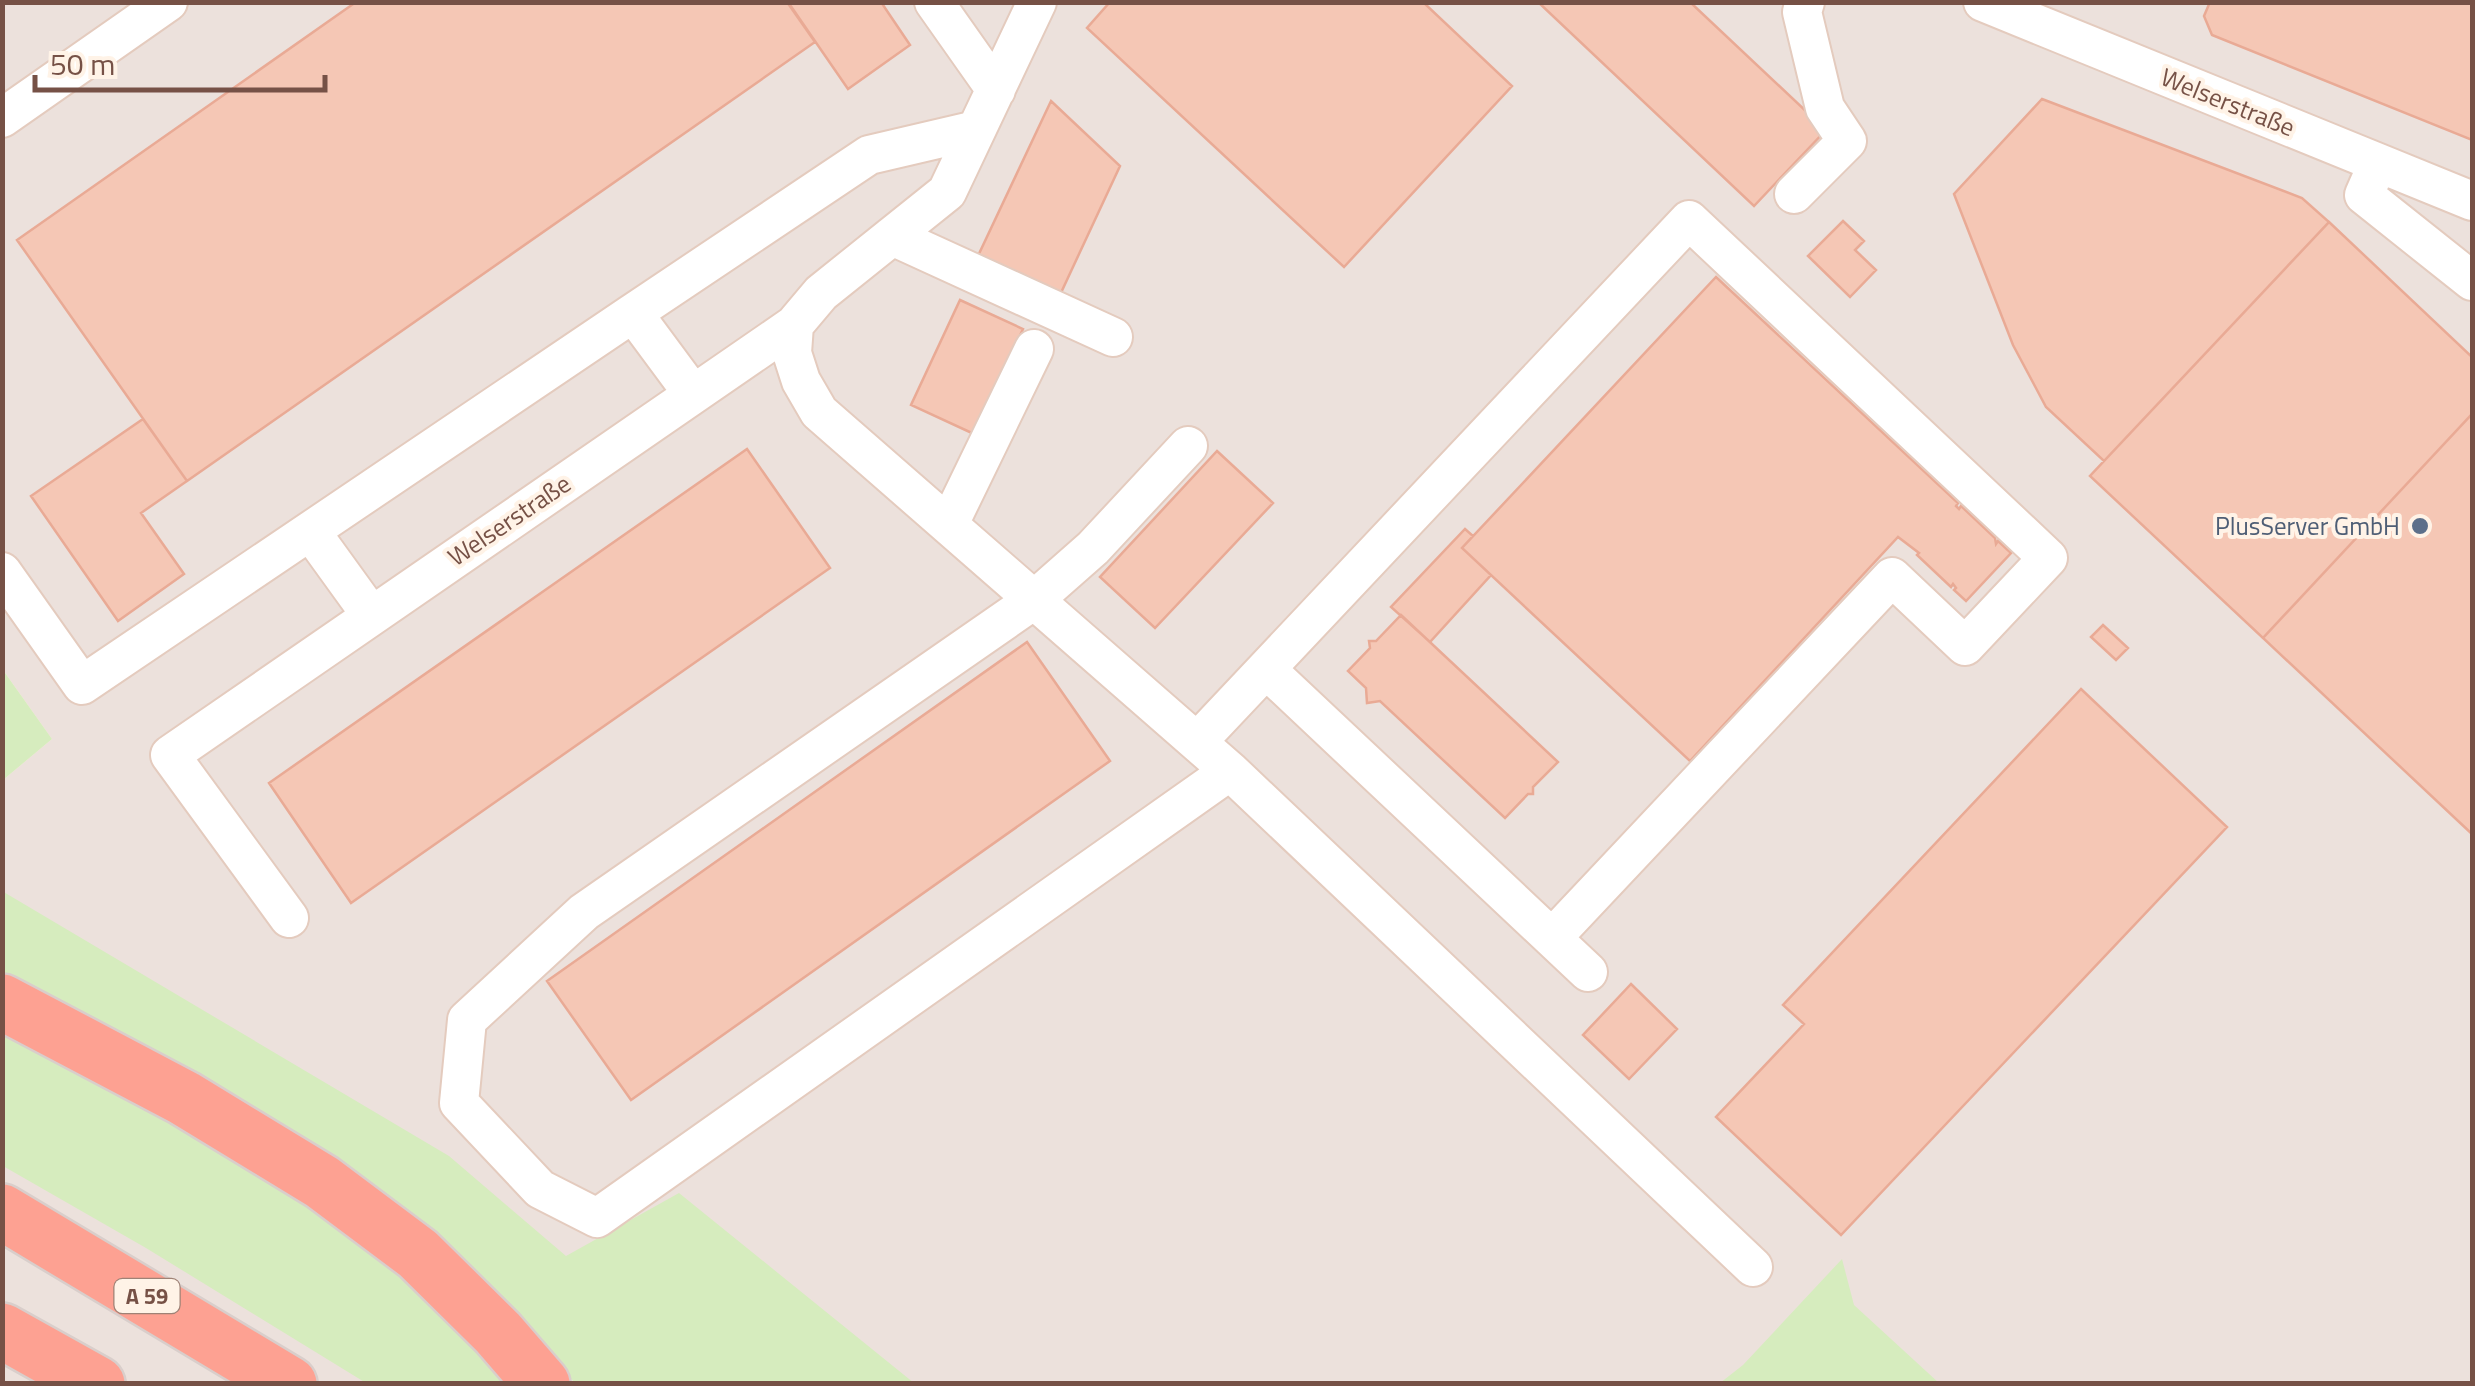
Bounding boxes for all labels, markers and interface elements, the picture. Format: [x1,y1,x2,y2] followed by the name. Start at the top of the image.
[35,30,325,92] scale bar
[50,41,115,87] text: 50 m
[2155,58,2301,146] street label: Welserstraße
[440,465,578,575] street label: Welserstraße
[2215,507,2400,545] place label: PlusServer GmbH
[2409,515,2431,537] marker: PlusServer GmbH
[114,1279,180,1313] road number: A 59

